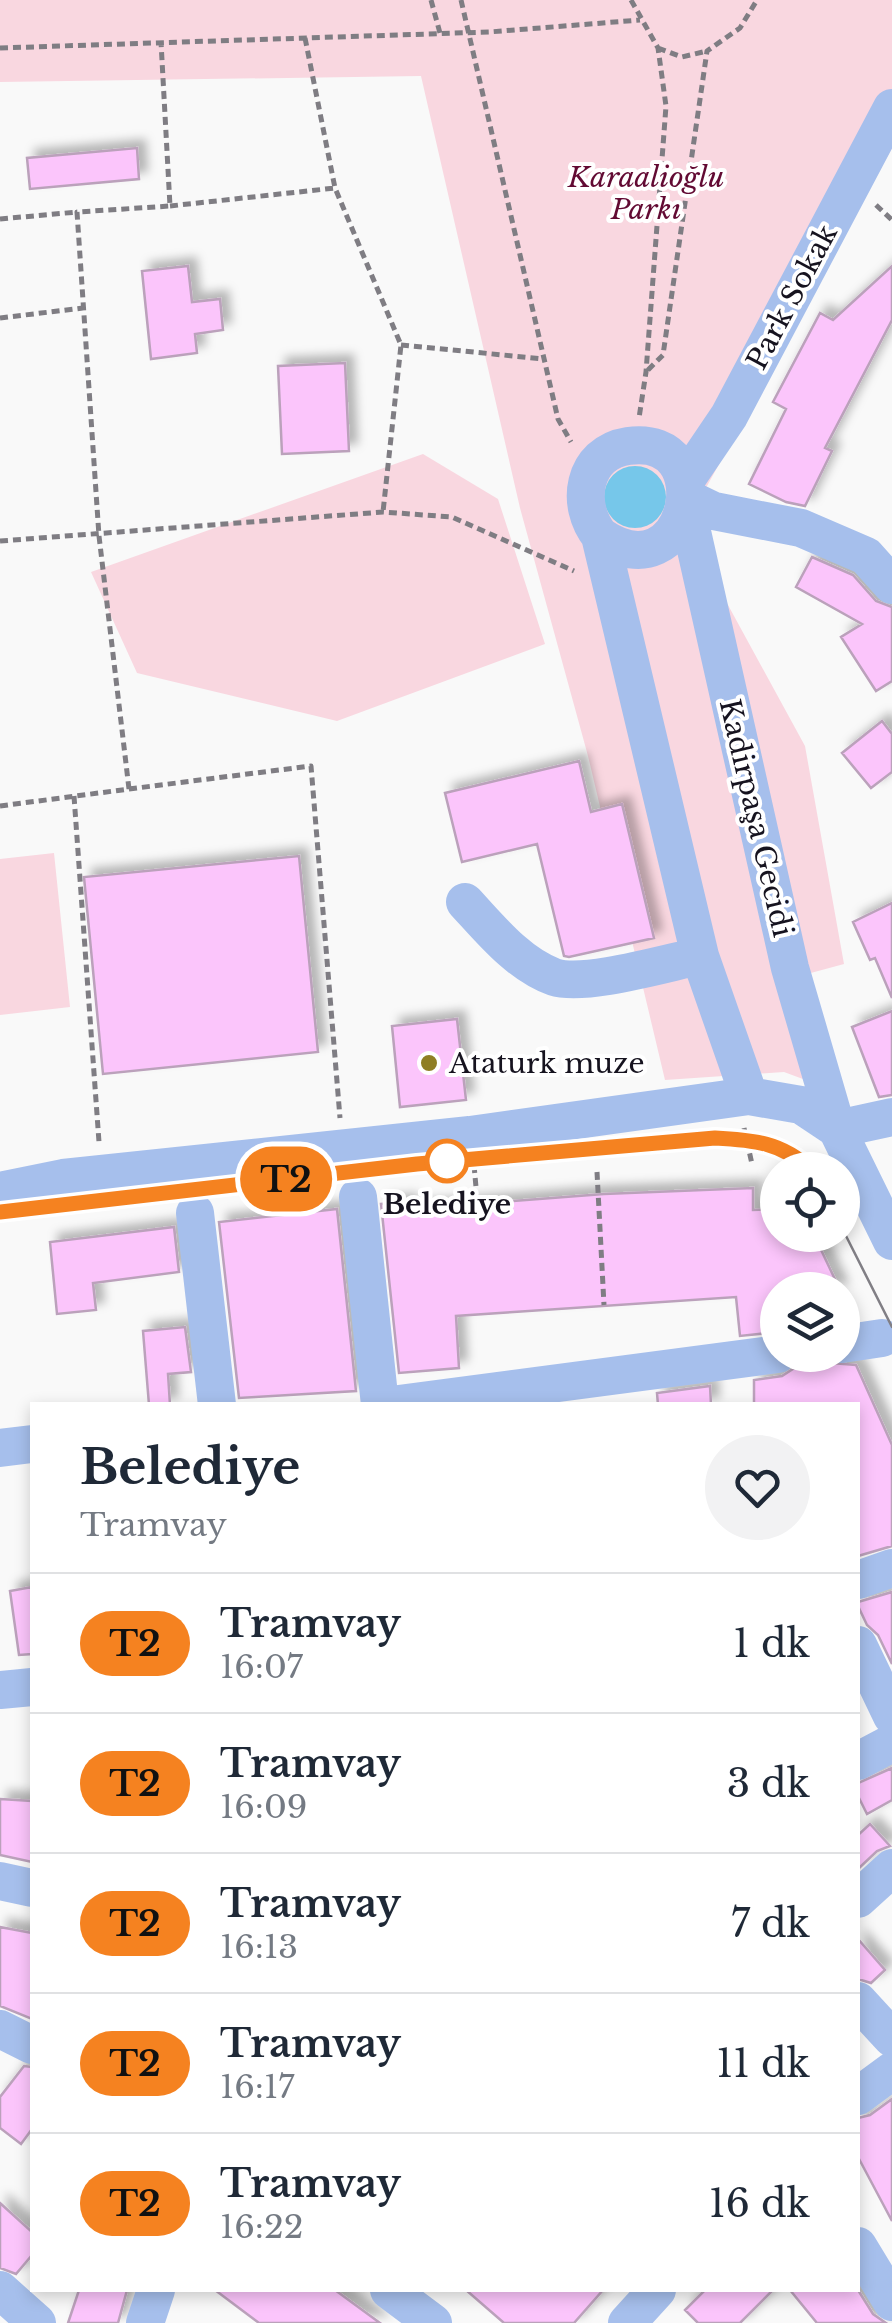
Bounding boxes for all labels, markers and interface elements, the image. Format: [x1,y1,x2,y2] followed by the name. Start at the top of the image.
[567,160,724,227] park label: Karaalioğlu Parkı
[739,218,845,375] street label: Park Sokak
[712,696,800,940] street label: Kadirpaşa Gecidi
[448,1046,645,1081] place label: Ataturk muze
[418,1052,440,1074] marker: Ataturk muze
[426,1140,468,1182] marker: Belediye
[241,1146,331,1212] line badge: T2
[760,1152,860,1372] map controls
[760,1152,860,1252] button: locate
[260,1158,312,1201] text: T2
[383,1187,511,1222] place label: Belediye
[760,1272,860,1372] button: layers
[705,1435,810,1540] button: heart
[80,1437,300,1497] text: Belediye
[80,1505,227,1545] text: Tramvay
[220,1600,401,1647] text: Tramvay
[733,1620,810,1667] text: 1 dk
[109,1622,161,1665] text: T2
[220,1647,303,1687] text: 16:07
[220,1740,401,1787] text: Tramvay
[727,1760,810,1807] text: 3 dk
[109,1762,161,1805] text: T2
[220,1787,307,1827] text: 16:09
[220,1880,401,1927] text: Tramvay
[731,1900,810,1947] text: 7 dk
[109,1902,161,1945] text: T2
[220,1927,298,1967] text: 16:13
[220,2020,401,2067] text: Tramvay
[716,2040,810,2087] text: 11 dk
[109,2042,161,2085] text: T2
[220,2067,294,2107] text: 16:17
[220,2160,401,2207] text: Tramvay
[709,2180,810,2227] text: 16 dk
[109,2182,161,2225] text: T2
[220,2207,303,2247] text: 16:22

